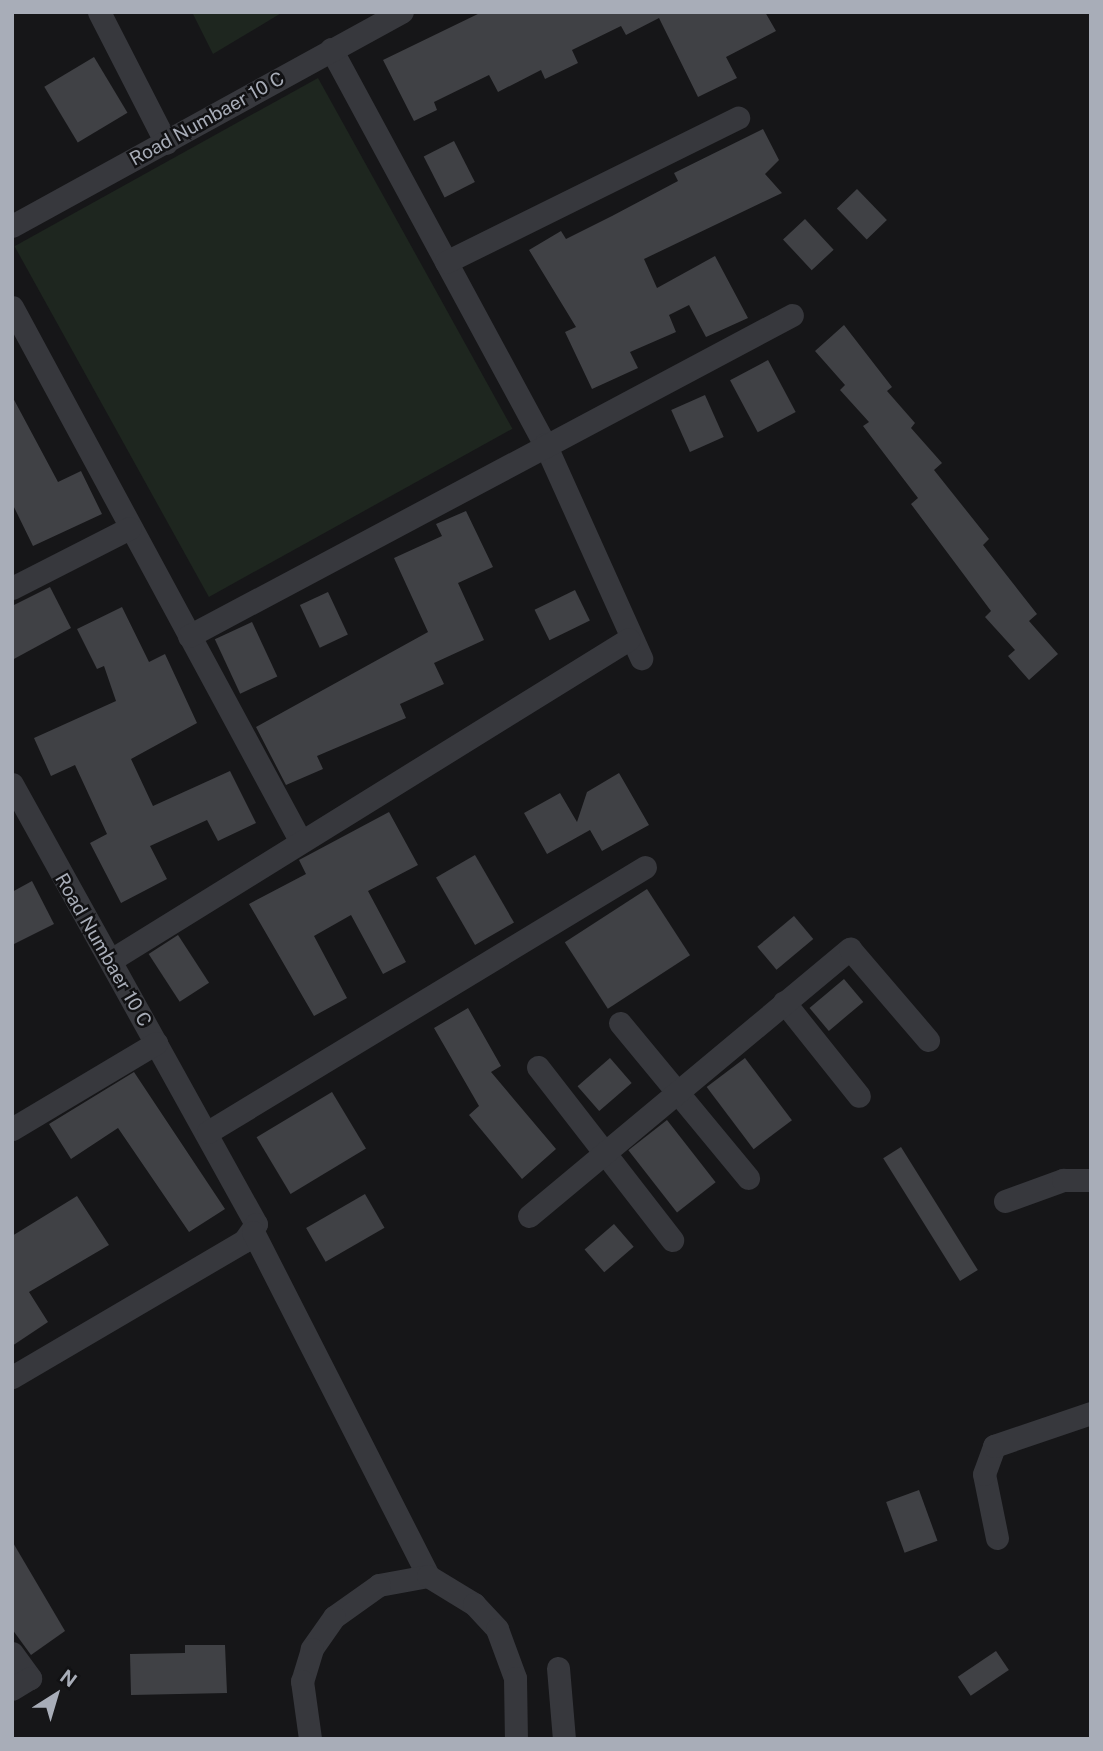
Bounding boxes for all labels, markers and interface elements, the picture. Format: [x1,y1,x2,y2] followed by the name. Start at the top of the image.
[126,67,288,171] street label: Road Numbaer 10 C
[50,869,156,1031] street label: Road Numbaer 10 C
[21,1660,91,1730] north arrow
[56,1665,81,1691] text: N

